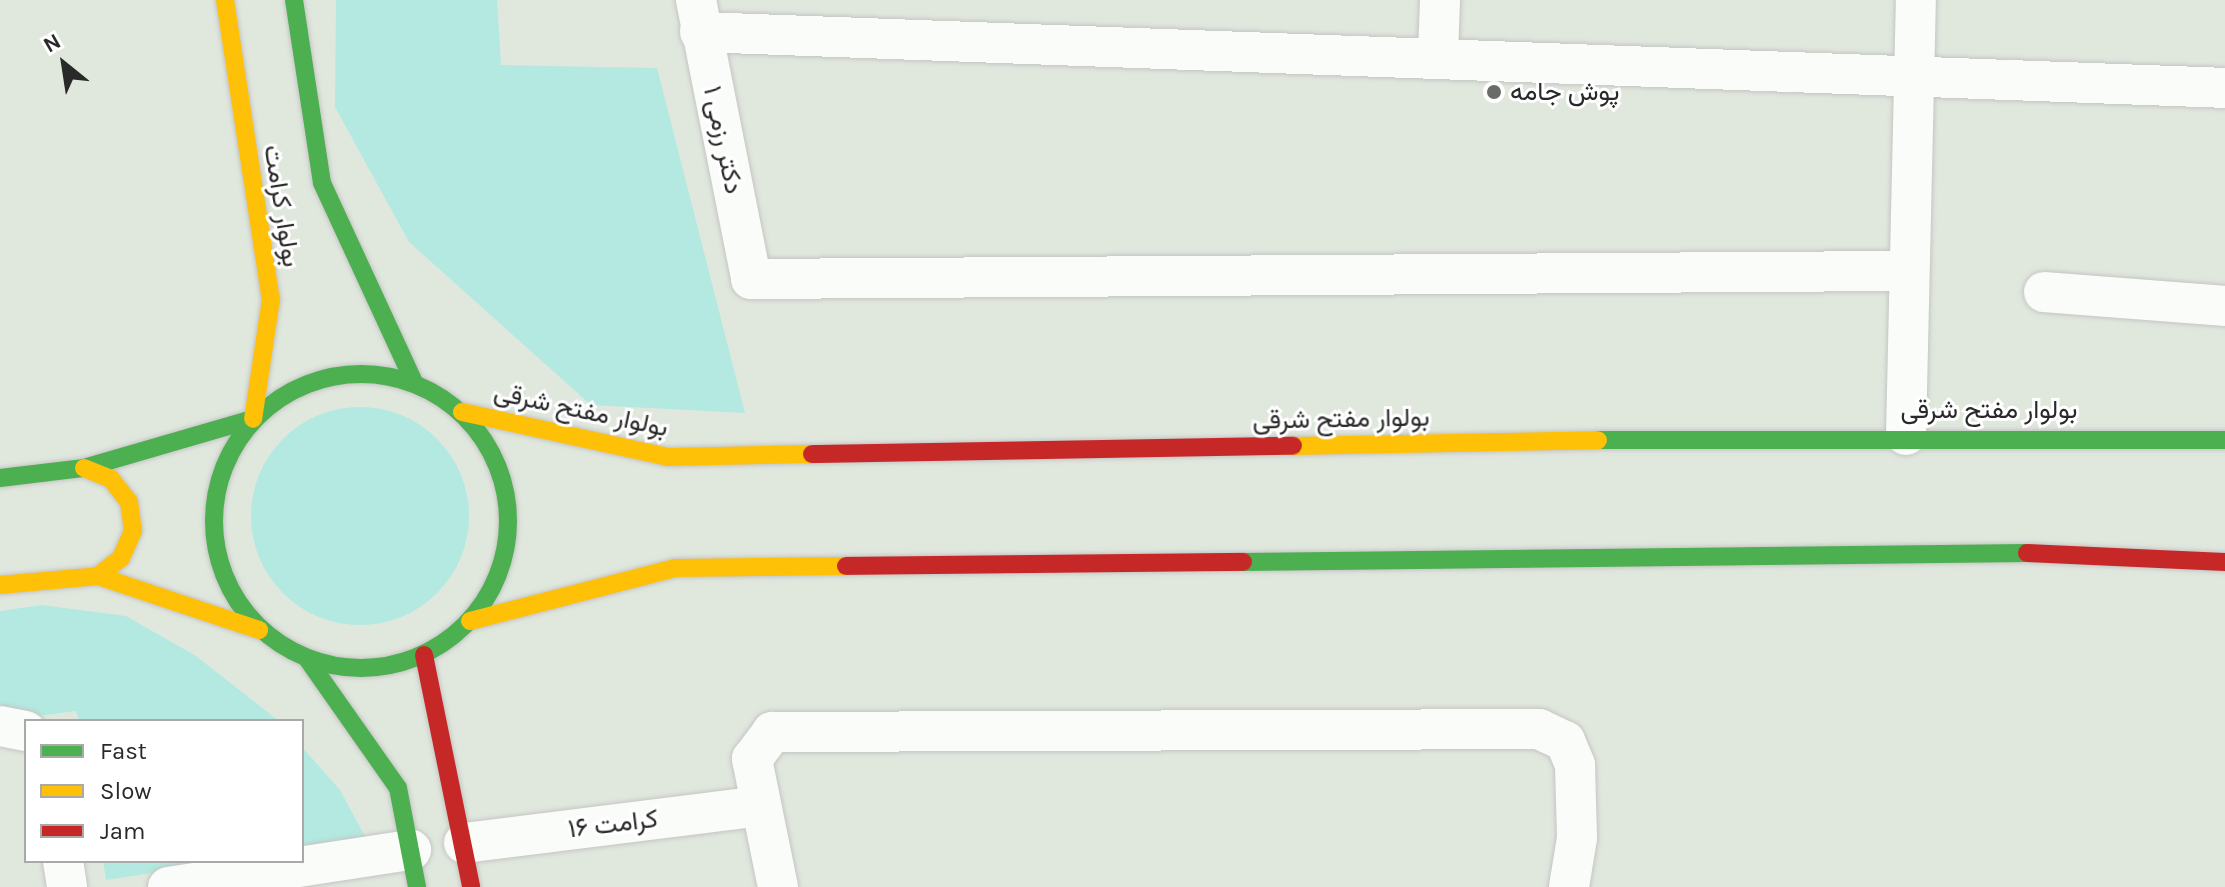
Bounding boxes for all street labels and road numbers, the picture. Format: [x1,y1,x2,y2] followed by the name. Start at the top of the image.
[696,83,750,197] street label: دکتر رزمی ۱
[257,143,307,269] street label: بولوار کرامت
[491,376,671,444] street label: بولوار مفتح شرقی
[1900,394,2078,426] street label: بولوار مفتح شرقی
[1252,402,1430,436] street label: بولوار مفتح شرقی
[566,803,660,845] street label: کرامت ۱۶

